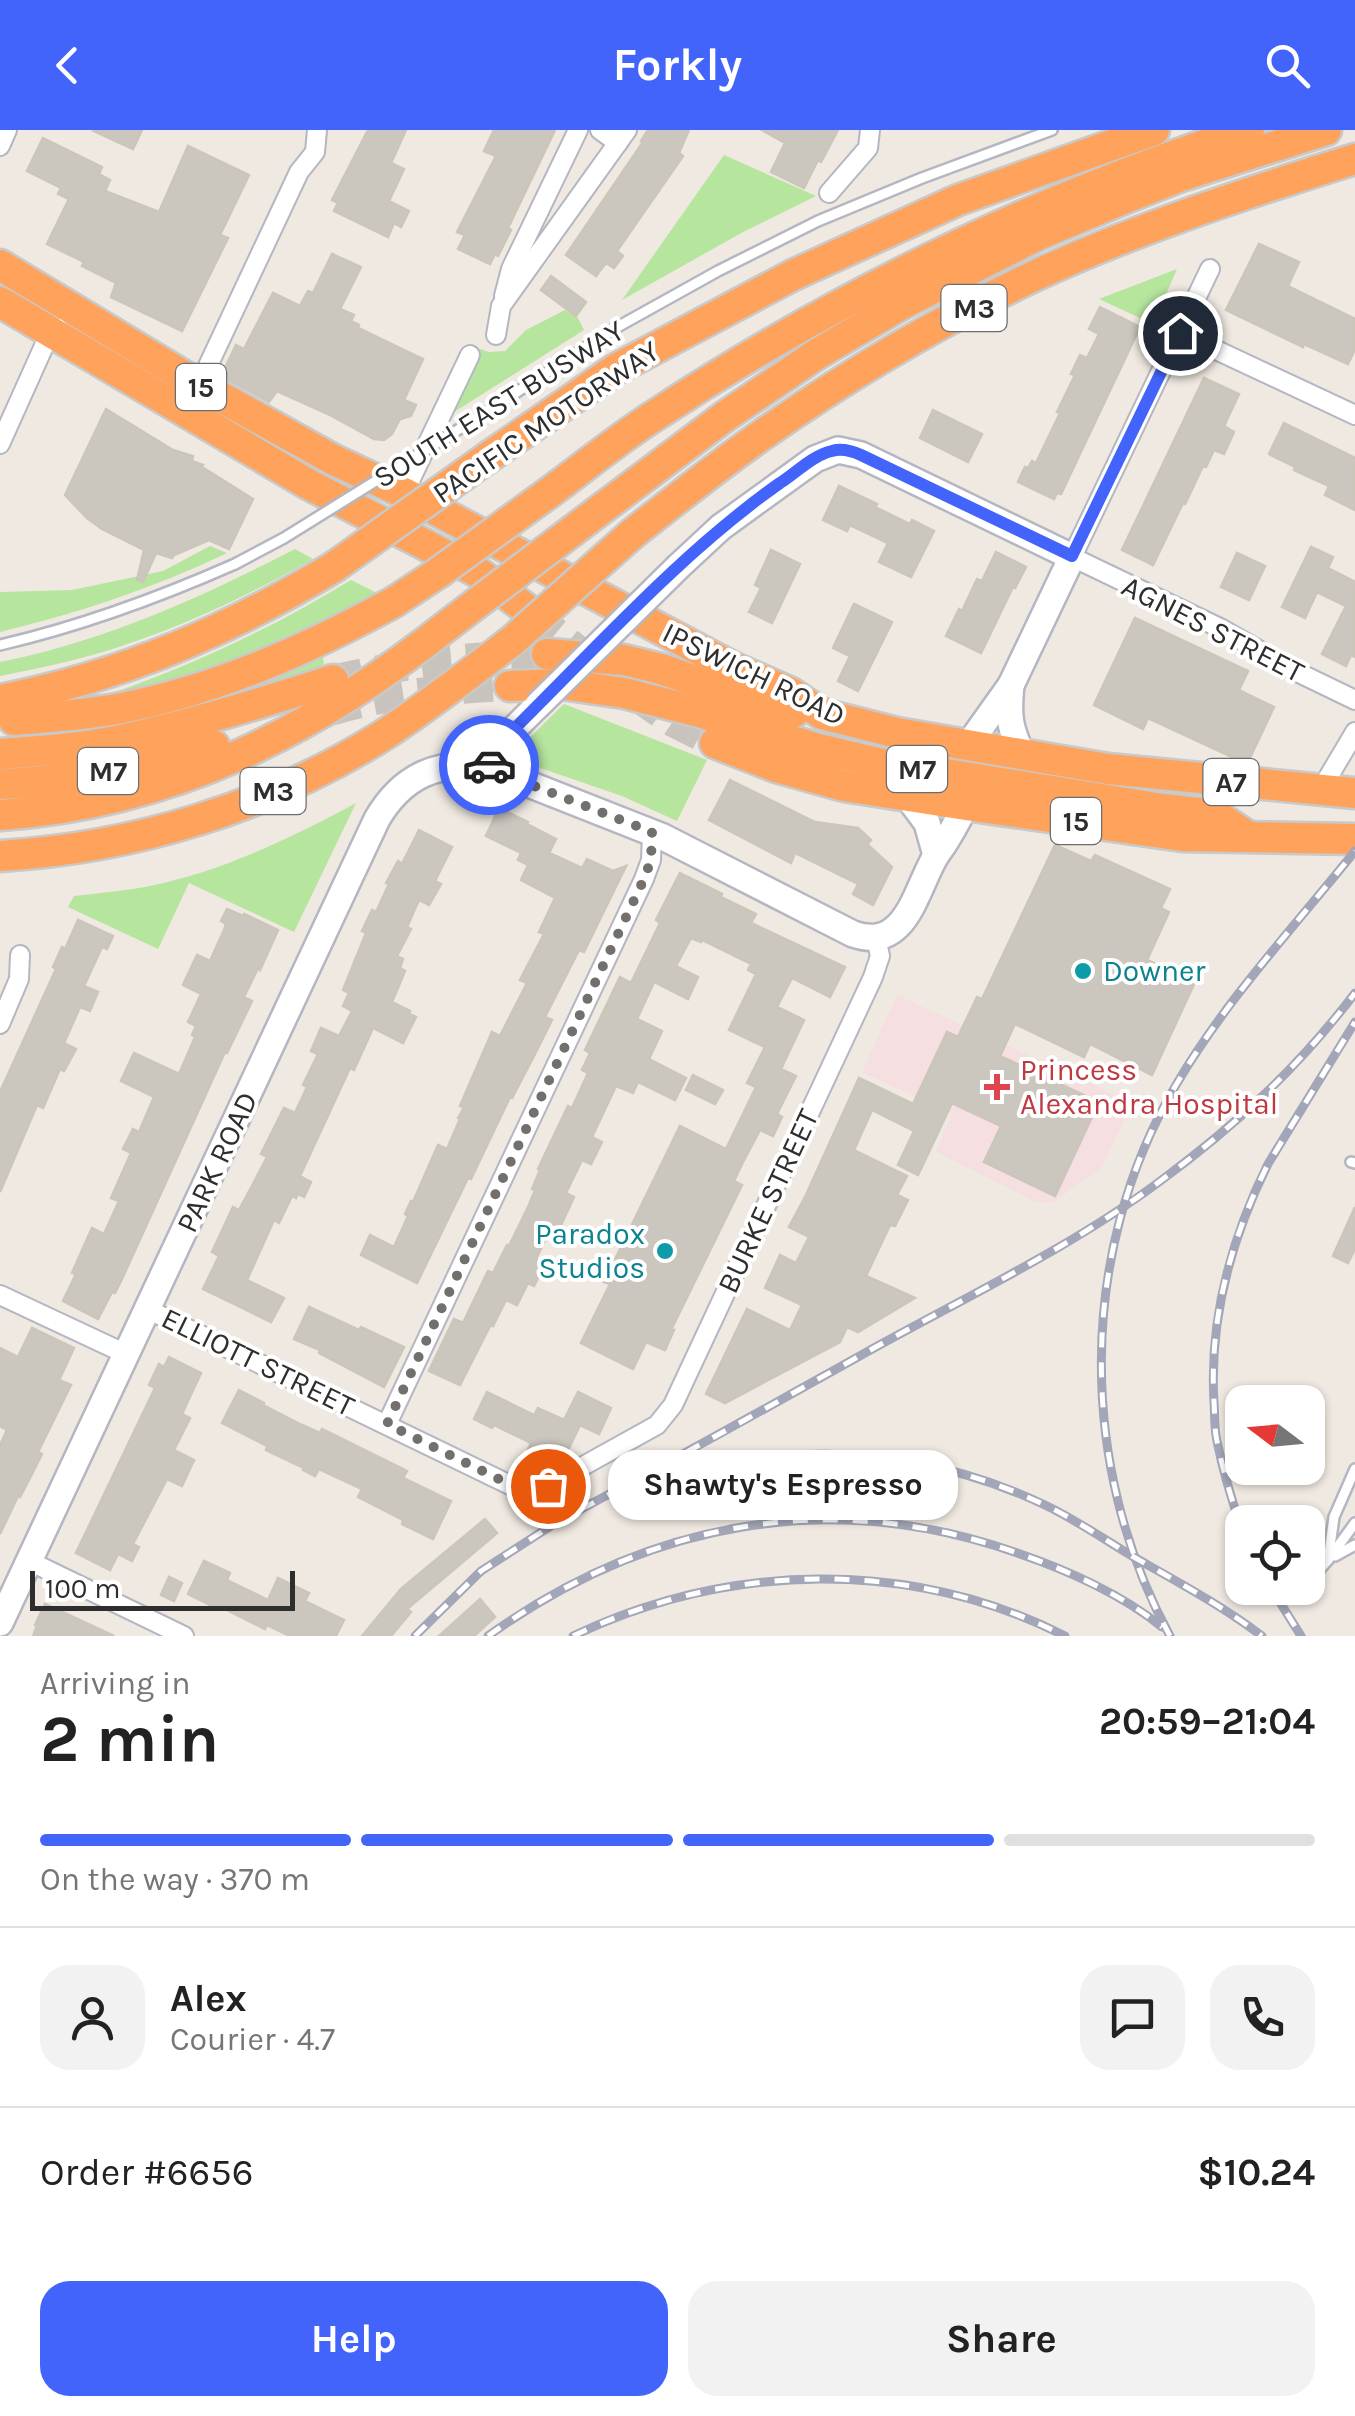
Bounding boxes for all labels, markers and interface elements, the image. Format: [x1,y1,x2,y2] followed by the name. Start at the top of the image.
[40,38,95,93] icon: back
[1260,38,1315,93] icon: search
[613,39,742,91] text: Forkly
[942,285,1006,331] road number: M3
[1138,291,1223,376] pin
[1153,306,1208,361] icon: home
[367,312,631,496] street label: SOUTH EAST BUSWAY
[426,333,667,511] street label: PACIFIC MOTORWAY
[176,364,226,410] road number: 15
[1116,568,1310,690] street label: AGNES STREET
[657,614,851,734] street label: IPSWICH ROAD
[439,715,539,815] courier
[462,738,517,793] icon: car
[887,746,947,792] road number: M7
[78,748,138,794] road number: M7
[1204,759,1258,805] road number: A7
[240,768,306,814] road number: M3
[1051,798,1101,844] road number: 15
[1103,953,1205,989] place label: Downer
[1072,960,1094,982] marker: Downer
[1020,1052,1278,1122] place label: Princess Alexandra Hospital
[984,1074,1010,1100] marker: Princess Alexandra Hospital
[169,1086,265,1238] street label: PARK ROAD
[710,1103,826,1299] street label: BURKE STREET
[535,1216,645,1286] place label: Paradox Studios
[654,1240,676,1262] marker: Paradox Studios
[156,1300,360,1424] street label: ELLIOTT STREET
[1225,1385,1325,1485] north arrow
[1225,1385,1325,1605] map controls
[506,1444,591,1529] pin
[608,1451,958,1521] callout: Shawty's Espresso
[521,1459,576,1514] icon: bag
[643,1466,923,1503] text: Shawty's Espresso
[1225,1505,1325,1605] button: locate
[30,1566,295,1610] scale bar
[45,1572,120,1605] text: 100 m
[40,1665,191,1702] text: Arriving in
[1099,1699,1315,1744] text: 20:59–21:04
[40,1701,219,1777] text: 2 min
[40,1861,310,1898] text: On the way · 370 m
[40,1965,145,2070] button: person
[1080,1965,1185,2070] button: chat
[1210,1965,1315,2070] button: phone
[170,1976,247,2021] text: Alex
[170,2021,335,2058] text: Courier · 4.7
[40,2150,254,2195] text: Order #6656
[1197,2150,1315,2195] text: $10.24
[40,2281,668,2396] button: Help
[688,2281,1315,2396] button: Share

